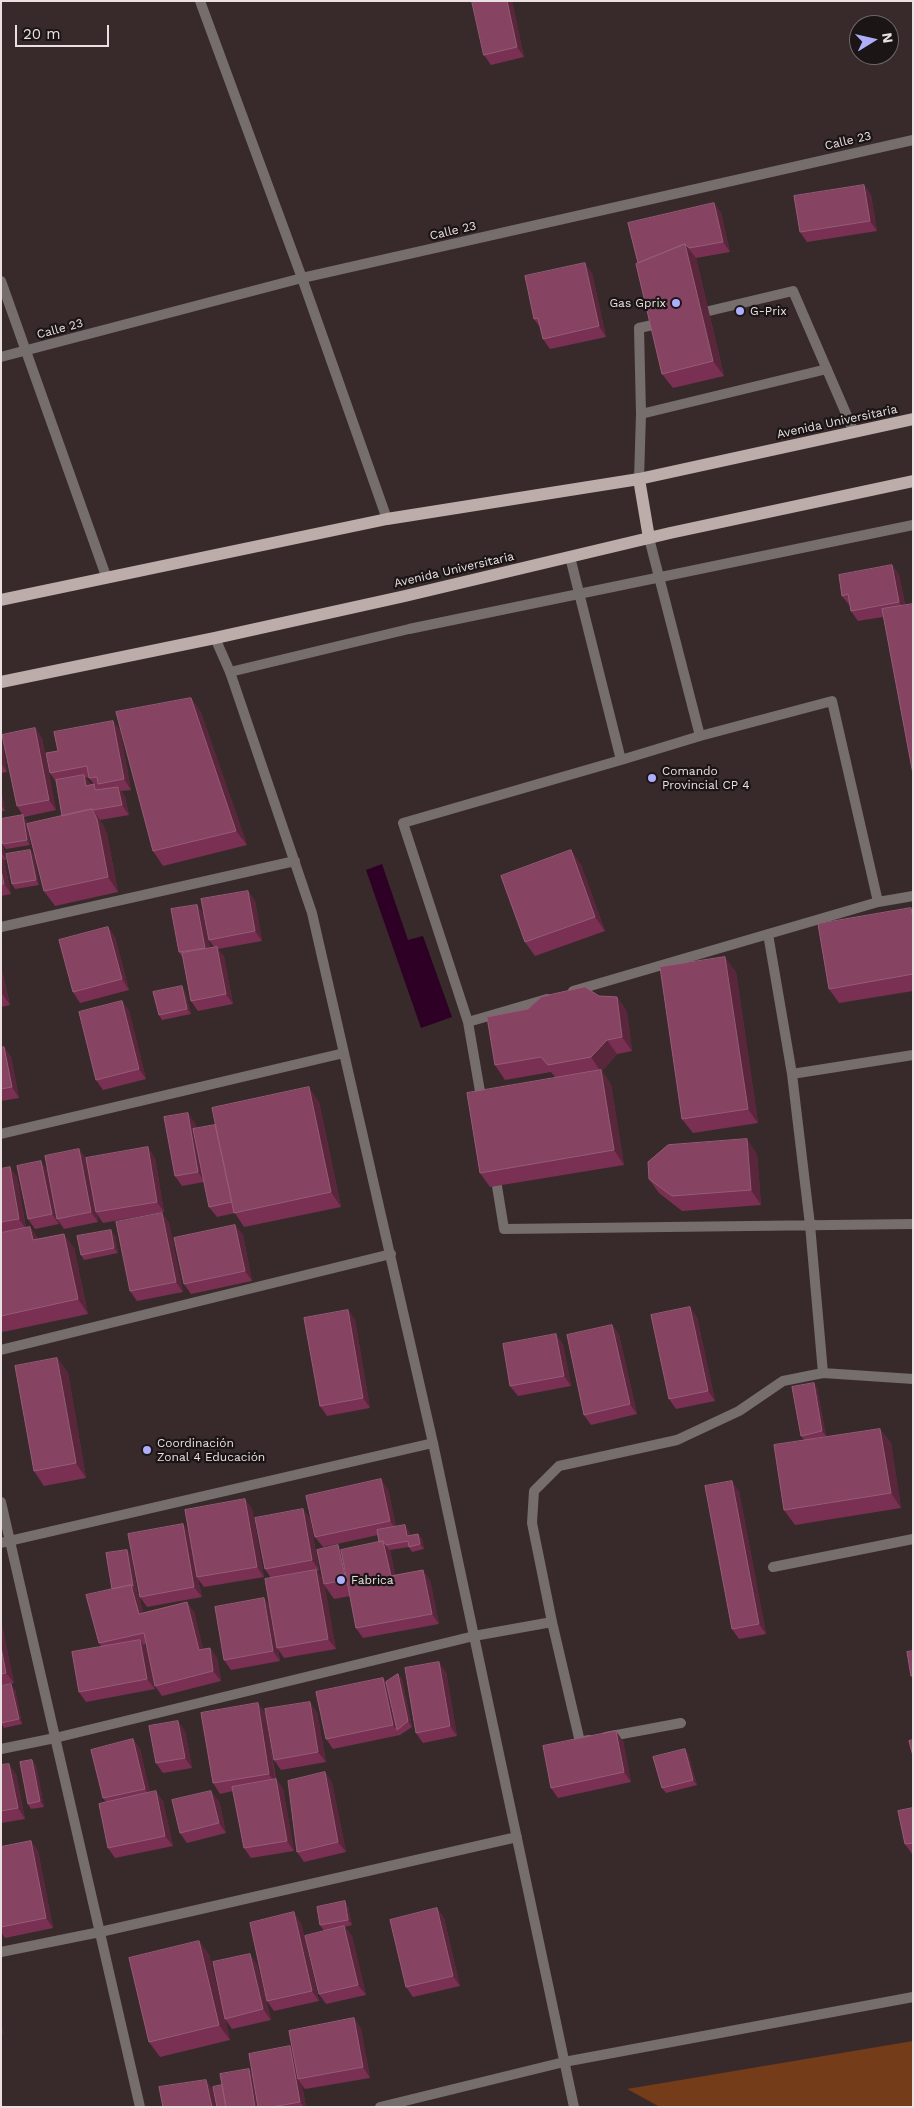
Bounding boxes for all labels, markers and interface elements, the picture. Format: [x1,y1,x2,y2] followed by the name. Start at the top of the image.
[18,15,111,47] scale bar
[849,15,899,65] north arrow
[23,25,61,43] text: 20 m
[879,31,897,44] text: N
[823,129,873,153] street label: Calle 23
[428,219,478,243] street label: Calle 23
[609,296,666,310] place label: Gas Gprix
[670,297,682,309] marker: Gas Gprix
[750,304,787,318] place label: G-Prix
[734,305,746,317] marker: G-Prix
[35,316,85,342] street label: Calle 23
[775,402,899,442] street label: Avenida Universitaria
[393,549,515,591] street label: Avenida Universitaria
[662,764,750,792] place label: Comando Provincial CP 4
[646,772,658,784] marker: Comando Provincial CP 4
[157,1436,265,1464] place label: Coordinación Zonal 4 Educación
[141,1444,153,1456] marker: Coordinación Zonal 4 Educación
[351,1573,394,1587] place label: Fabrica
[335,1574,347,1586] marker: Fabrica

